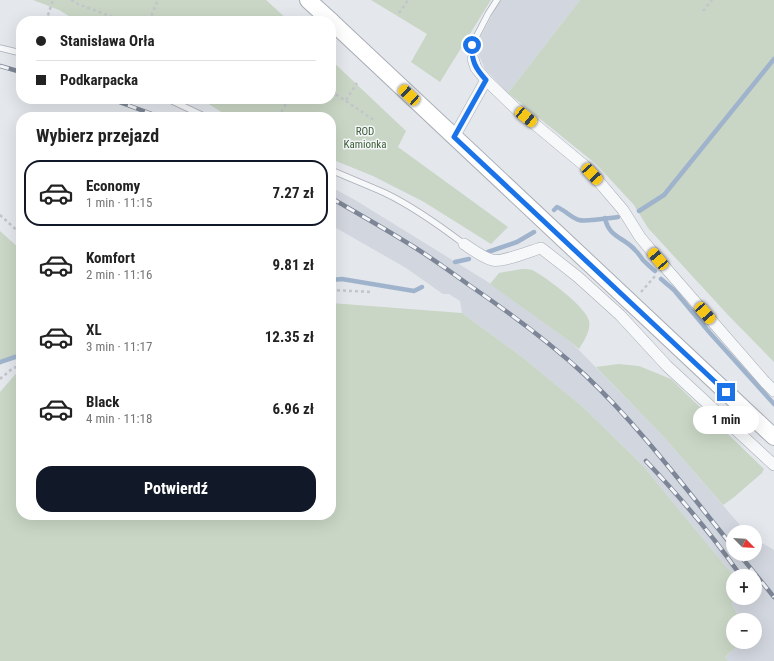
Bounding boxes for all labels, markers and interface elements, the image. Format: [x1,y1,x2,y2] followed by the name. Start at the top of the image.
[60,32,154,50] text: Stanisława Orła
[463,36,481,54] route start
[60,71,138,89] text: Podkarpacka
[396,82,422,108] car
[513,105,539,129] car
[36,125,159,146] text: Wybierz przejazd
[343,125,387,151] park label: ROD Kamionka
[579,161,605,187] car
[38,175,74,211] icon: car
[86,177,140,195] text: Economy
[272,184,314,202] text: 7.27 zł
[86,195,152,210] text: 1 min · 11:15
[646,246,670,272] car
[38,247,74,283] icon: car
[86,249,135,267] text: Komfort
[272,256,314,274] text: 9.81 zł
[86,267,152,282] text: 2 min · 11:16
[693,300,717,326] car
[38,319,74,355] icon: car
[86,321,102,339] text: XL
[265,328,314,346] text: 12.35 zł
[86,339,152,354] text: 3 min · 11:17
[717,383,735,401] route end
[38,391,74,427] icon: car
[86,393,119,411] text: Black
[272,400,314,418] text: 6.96 zł
[693,406,759,434] callout: 1 min
[86,411,152,426] text: 4 min · 11:18
[712,412,740,427] text: 1 min
[36,466,316,512] button: Potwierdź
[726,525,762,561] north arrow
[726,525,762,649] map controls
[726,569,762,605] button: +
[726,613,762,649] button: −

